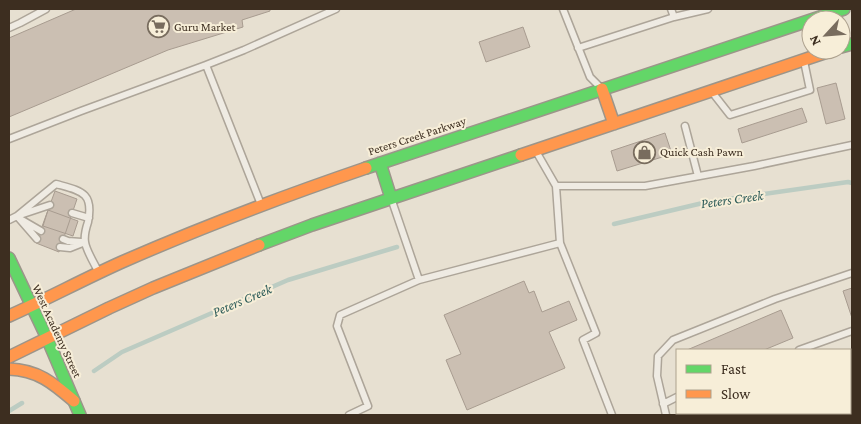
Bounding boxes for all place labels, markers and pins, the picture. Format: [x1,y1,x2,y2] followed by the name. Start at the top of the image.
[146,15,170,39] supermarket icon: Guru Market
[174,20,236,34] place label: Guru Market
[632,140,656,164] shop icon: Quick Cash Pawn
[660,145,744,159] place label: Quick Cash Pawn

